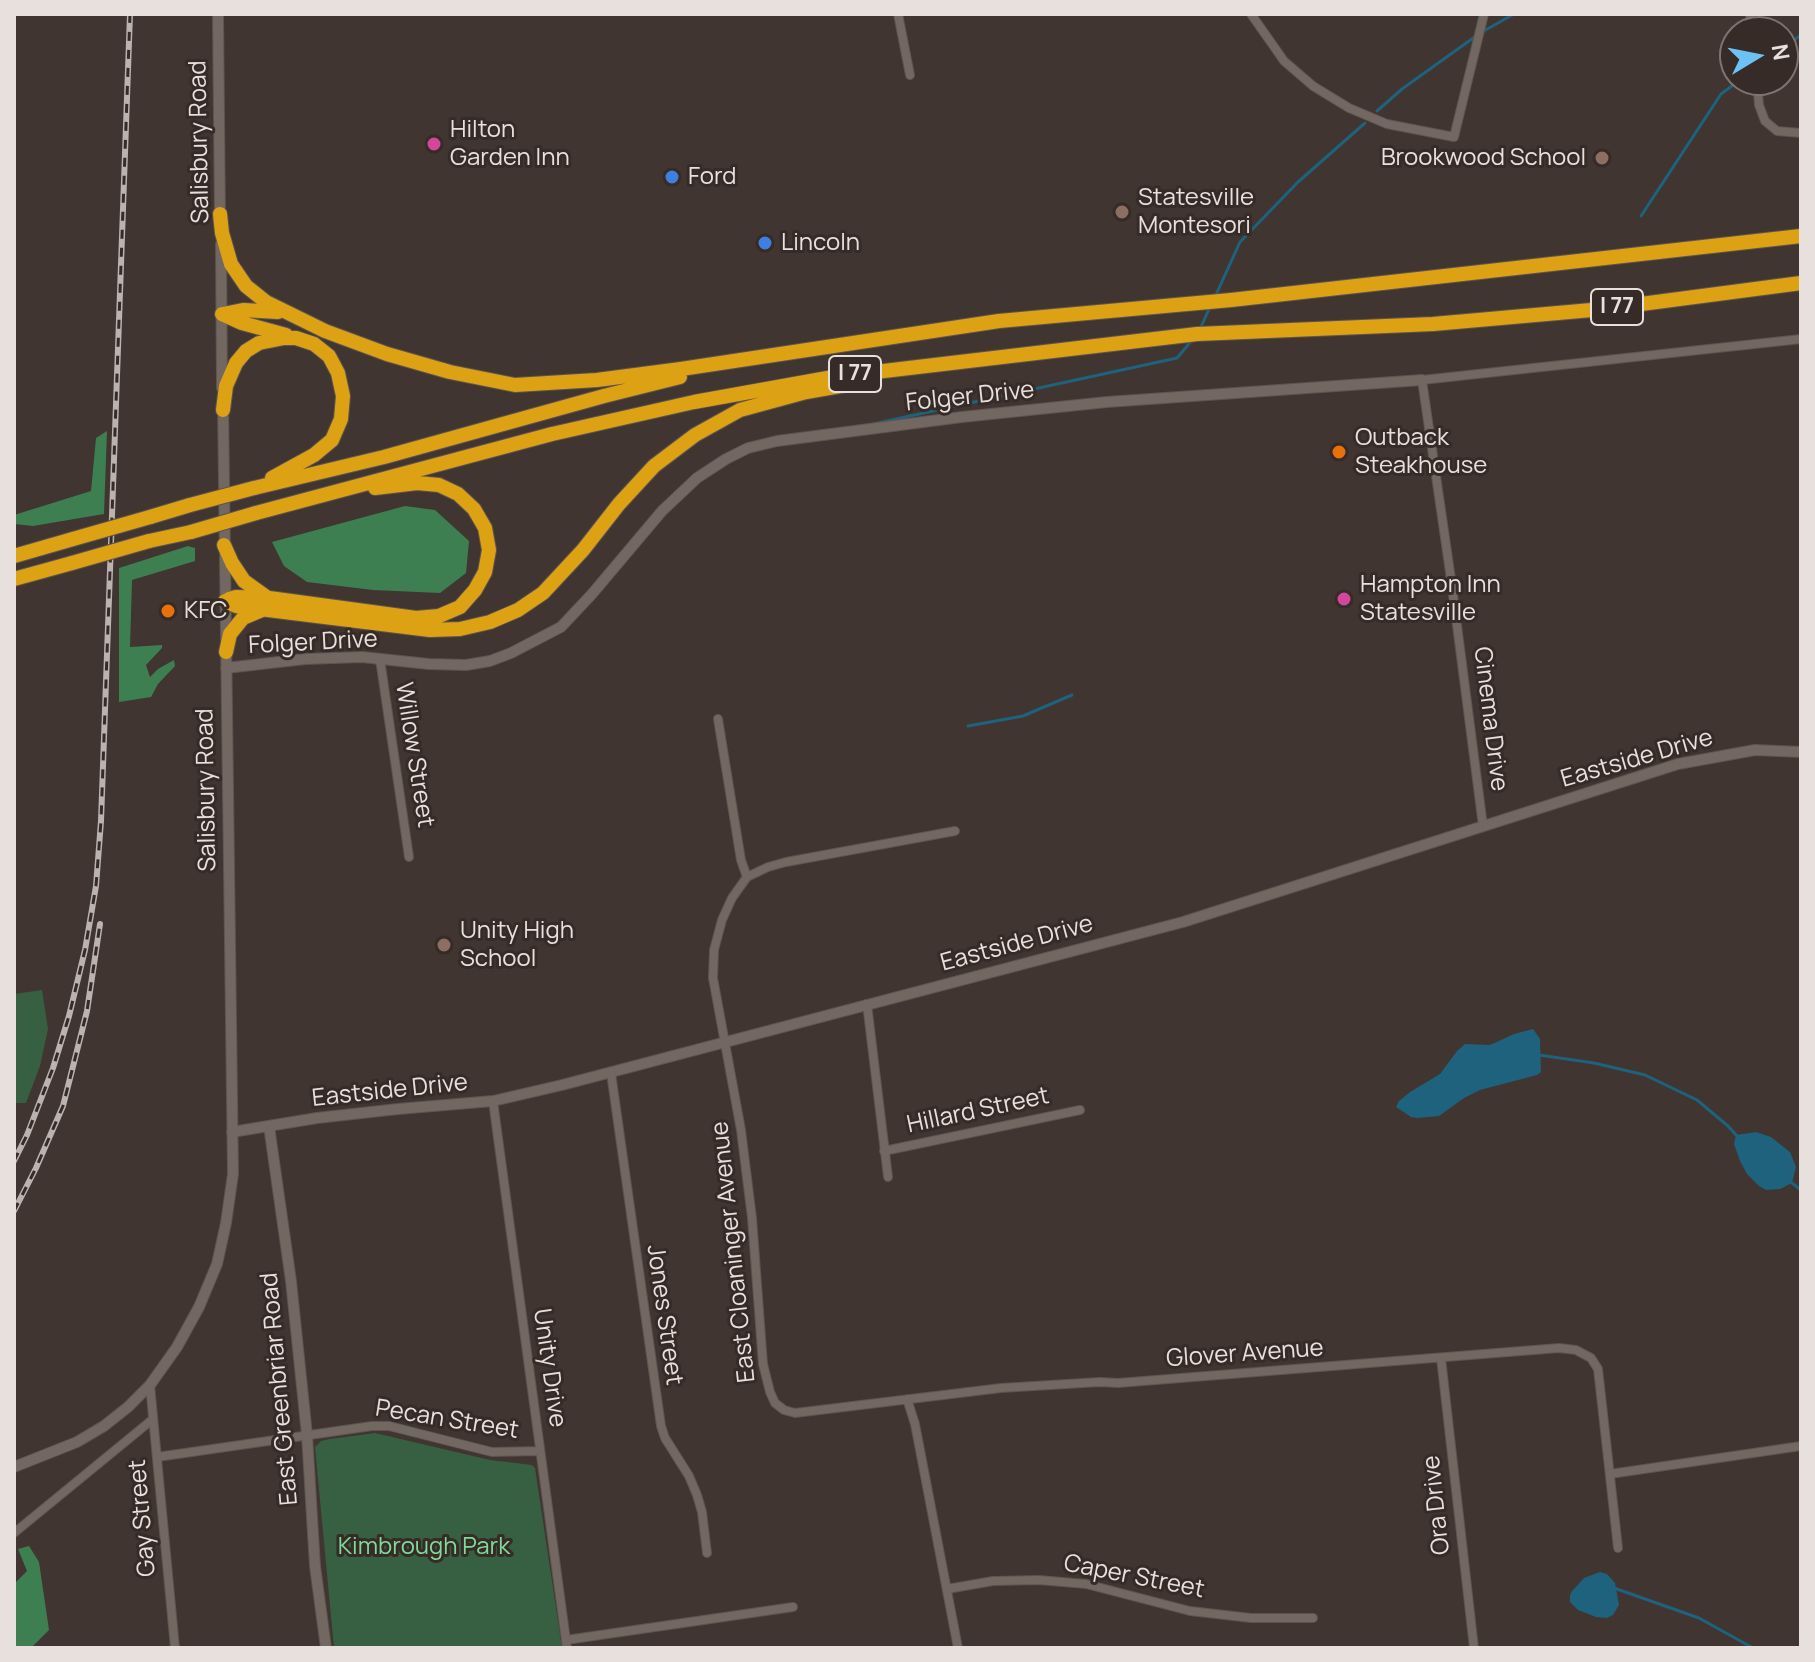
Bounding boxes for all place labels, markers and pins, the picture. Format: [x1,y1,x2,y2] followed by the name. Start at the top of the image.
[450,116,570,172] place label: Hilton Garden Inn
[425,135,443,153] marker: Hilton Garden Inn
[1381,144,1586,172] place label: Brookwood School
[1593,149,1611,167] marker: Brookwood School
[688,163,737,191] place label: Ford
[663,168,681,186] marker: Ford
[1138,184,1254,240] place label: Statesville Montesori
[1113,203,1131,221] marker: Statesville Montesori
[781,229,860,257] place label: Lincoln
[756,234,774,252] marker: Lincoln
[1355,424,1487,480] place label: Outback Steakhouse
[1330,443,1348,461] marker: Outback Steakhouse
[1360,571,1501,627] place label: Hampton Inn Statesville
[1335,590,1353,608] marker: Hampton Inn Statesville
[184,597,227,625] place label: KFC
[159,602,177,620] marker: KFC
[460,917,574,973] place label: Unity High School
[435,936,453,954] marker: Unity High School

